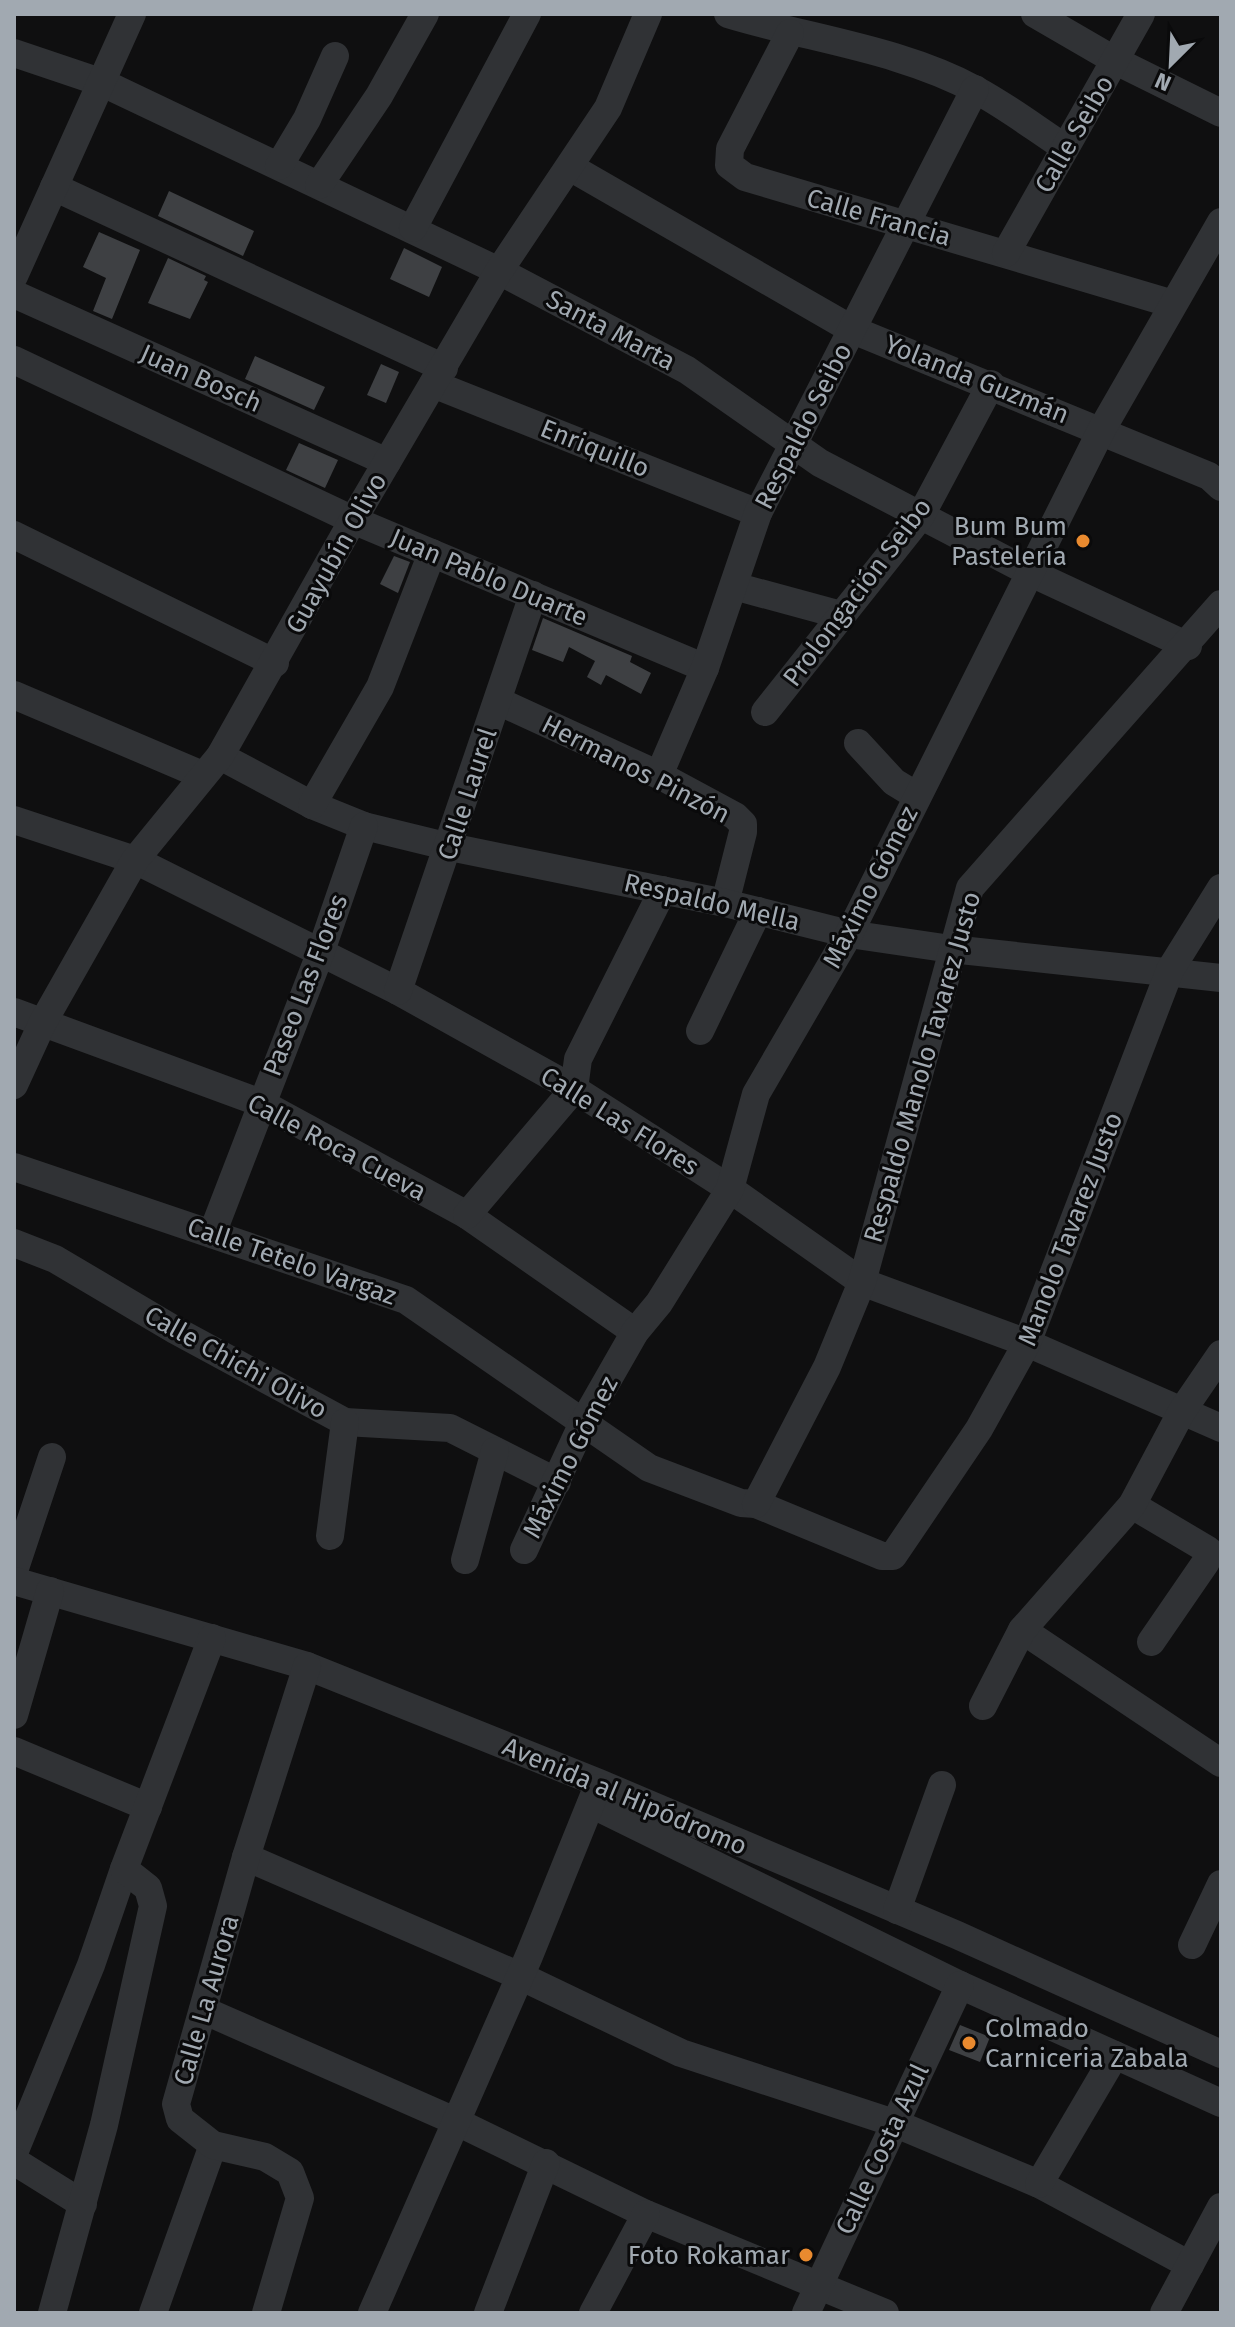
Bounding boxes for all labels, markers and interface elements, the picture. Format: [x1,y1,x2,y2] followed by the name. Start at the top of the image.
[1131,24,1211,104] north arrow
[1151,67,1175,97] text: N
[1028,70,1121,199] street label: Calle Seibo
[803,182,955,253] street label: Calle Francia
[541,284,681,377] street label: Santa Marta
[880,328,1073,431] street label: Yolanda Guzmán
[135,338,267,419] street label: Juan Bosch
[748,338,859,514] street label: Respaldo Seibo
[536,413,654,484] street label: Enriquillo
[280,467,393,639] street label: Guayubín Olivo
[777,492,938,692] street label: Prolongación Seibo
[951,511,1067,572] place label: Bum Bum Pastelería
[385,522,592,633] street label: Juan Pablo Duarte
[1074,532,1092,550] marker: Bum Bum Pastelería
[536,709,735,830] street label: Hermanos Pinzón
[432,724,504,864] street label: Calle Laurel
[816,801,925,974] street label: Máximo Gómez
[621,867,803,938] street label: Respaldo Mella
[857,888,987,1246] street label: Respaldo Manolo Tavarez Justo
[257,890,354,1080] street label: Paseo Las Flores
[535,1060,705,1182] street label: Calle Las Flores
[242,1087,431,1208] street label: Calle Roca Cueva
[1012,1108,1129,1350] street label: Manolo Tavarez Justo
[183,1211,400,1312] street label: Calle Tetelo Vargaz
[139,1299,332,1425] street label: Calle Chichi Olivo
[516,1371,625,1544] street label: Máximo Gómez
[498,1731,752,1862] street label: Avenida al Hipódromo
[167,1911,246,2089] street label: Calle La Aurora
[985,2013,1189,2074] place label: Colmado Carniceria Zabala
[960,2034,978,2052] marker: Colmado Carniceria Zabala
[829,2059,936,2239] street label: Calle Costa Azul
[628,2240,790,2271] place label: Foto Rokamar
[797,2246,815,2264] marker: Foto Rokamar

